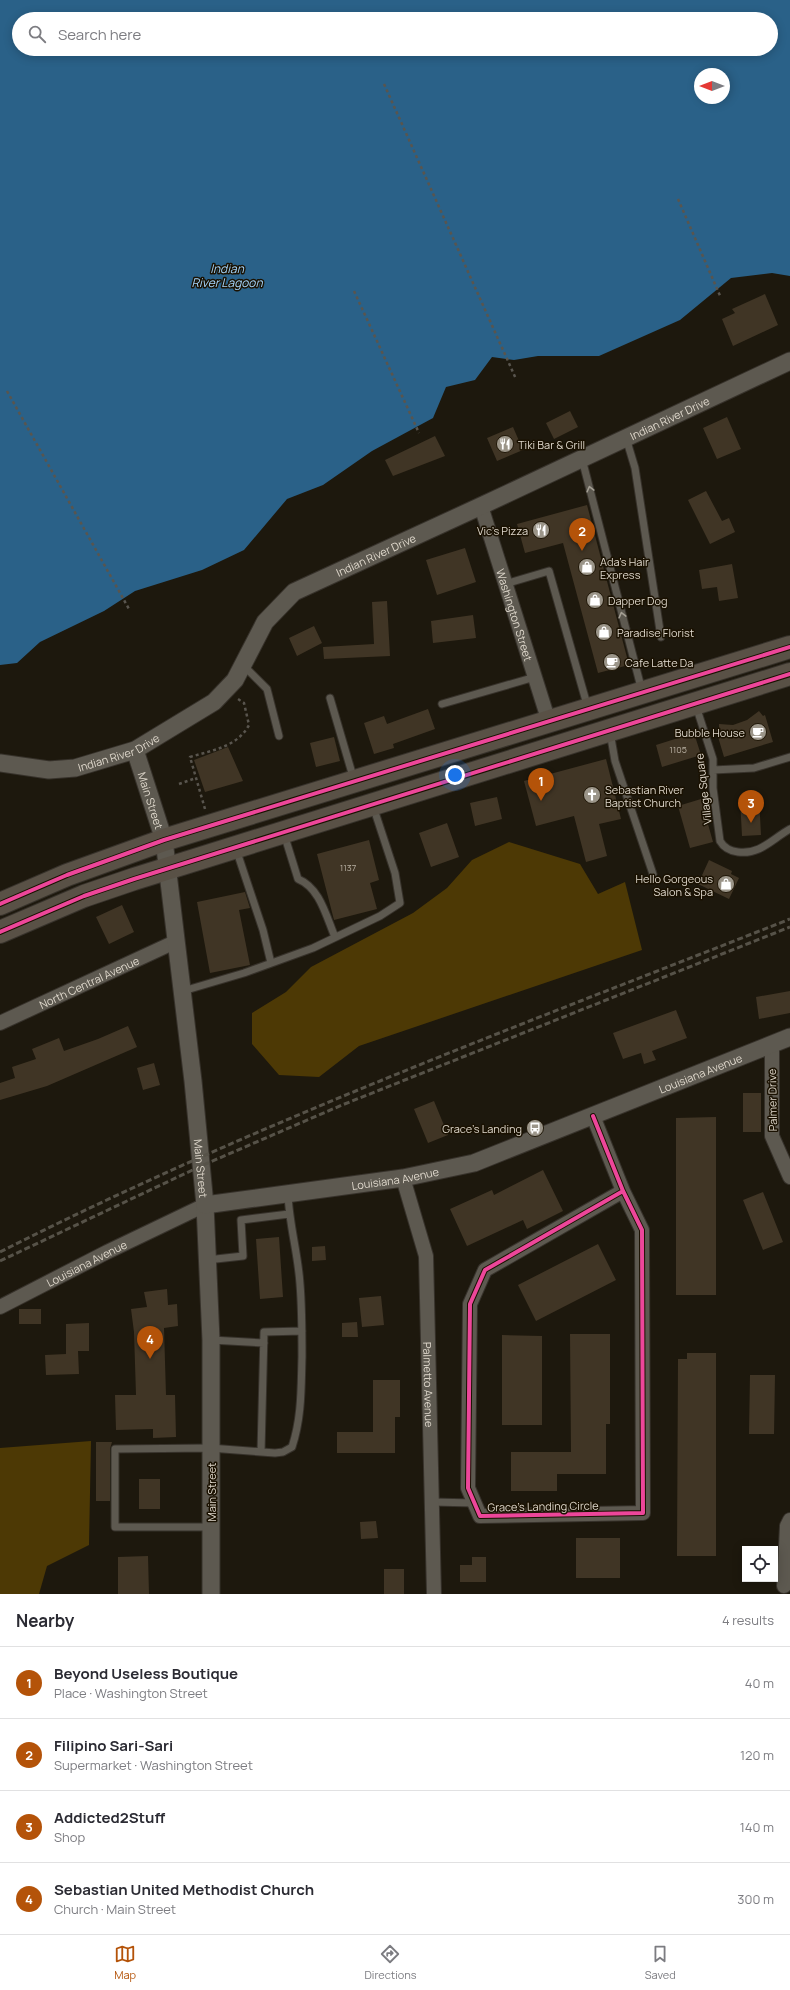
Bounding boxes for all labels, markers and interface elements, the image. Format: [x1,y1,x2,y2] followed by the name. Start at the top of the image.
[12,12,778,56] search box
[26,23,48,45] icon: search
[58,24,141,45] text: Search here
[694,68,730,104] north arrow
[191,260,263,291] water label: Indian River Lagoon
[627,392,712,443] street label: Indian River Drive
[495,434,515,454] restaurant icon: Tiki Bar & Grill
[518,437,585,452] place label: Tiki Bar & Grill
[586,486,595,493] one-way arrow
[569,518,595,551] pin: 2
[531,520,551,540] restaurant icon: Vic's Pizza
[477,523,528,538] place label: Vic's Pizza
[333,529,419,579] street label: Indian River Drive
[600,554,649,582] place label: Ada's Hair Express
[577,557,597,577] shop icon: Ada's Hair Express
[494,567,537,663] street label: Washington Street
[585,590,605,610] shop icon: Dapper Dog
[608,593,668,608] place label: Dapper Dog
[618,612,627,619] one-way arrow
[594,622,614,642] shop icon: Paradise Florist
[617,625,694,640] place label: Paradise Florist
[602,652,622,672] cafe icon: Cafe Latte Da
[625,655,693,670] place label: Cafe Latte Da
[748,722,768,742] cafe icon: Bubble House
[675,725,746,740] place label: Bubble House
[76,729,162,774] street label: Indian River Drive
[669,743,687,756] house number: 1105
[691,752,715,825] street label: Village Square
[445,765,465,785] your location
[528,768,554,801] pin: 1
[135,770,167,831] street label: Main Street
[605,782,684,810] place label: Sebastian River Baptist Church
[582,785,602,805] church icon: Sebastian River Baptist Church
[738,790,764,823] pin: 3
[340,861,357,874] house number: 1137
[635,871,713,899] place label: Hello Gorgeous Salon & Spa
[716,874,736,894] shop icon: Hello Gorgeous Salon & Spa
[36,952,142,1011] street label: North Central Avenue
[656,1049,745,1096] street label: Louisiana Avenue
[764,1068,780,1131] street label: Palmer Drive
[525,1118,545,1138] bus stop icon: Grace's Landing
[442,1121,522,1136] place label: Grace's Landing
[191,1138,212,1198] street label: Main Street
[350,1163,441,1192] street label: Louisiana Avenue
[44,1236,130,1290] street label: Louisiana Avenue
[137,1326,163,1359] pin: 4
[421,1342,438,1428] street label: Palmetto Avenue
[204,1463,219,1521] street label: Main Street
[487,1498,599,1514] street label: Grace's Landing Circle
[742,1546,778,1582] map controls
[742,1546,778,1582] button: locate
[16,1609,74,1632] text: Nearby
[722,1611,774,1629] text: 4 results
[54,1663,238,1684] text: Beyond Useless Boutique
[26,1674,32,1692] text: 1
[745,1674,774,1692] text: 40 m
[54,1684,208,1702] text: Place · Washington Street
[54,1735,173,1756] text: Filipino Sari-Sari
[25,1746,33,1764] text: 2
[740,1746,774,1764] text: 120 m
[54,1756,253,1774] text: Supermarket · Washington Street
[54,1807,165,1828] text: Addicted2Stuff
[25,1818,33,1836] text: 3
[740,1818,774,1836] text: 140 m
[54,1828,85,1846] text: Shop
[54,1879,314,1900] text: Sebastian United Methodist Church
[25,1890,33,1908] text: 4
[737,1890,774,1908] text: 300 m
[54,1900,176,1918] text: Church · Main Street
[114,1943,136,1982] tab: Map
[364,1943,417,1982] tab: Directions
[645,1943,676,1982] tab: Saved

